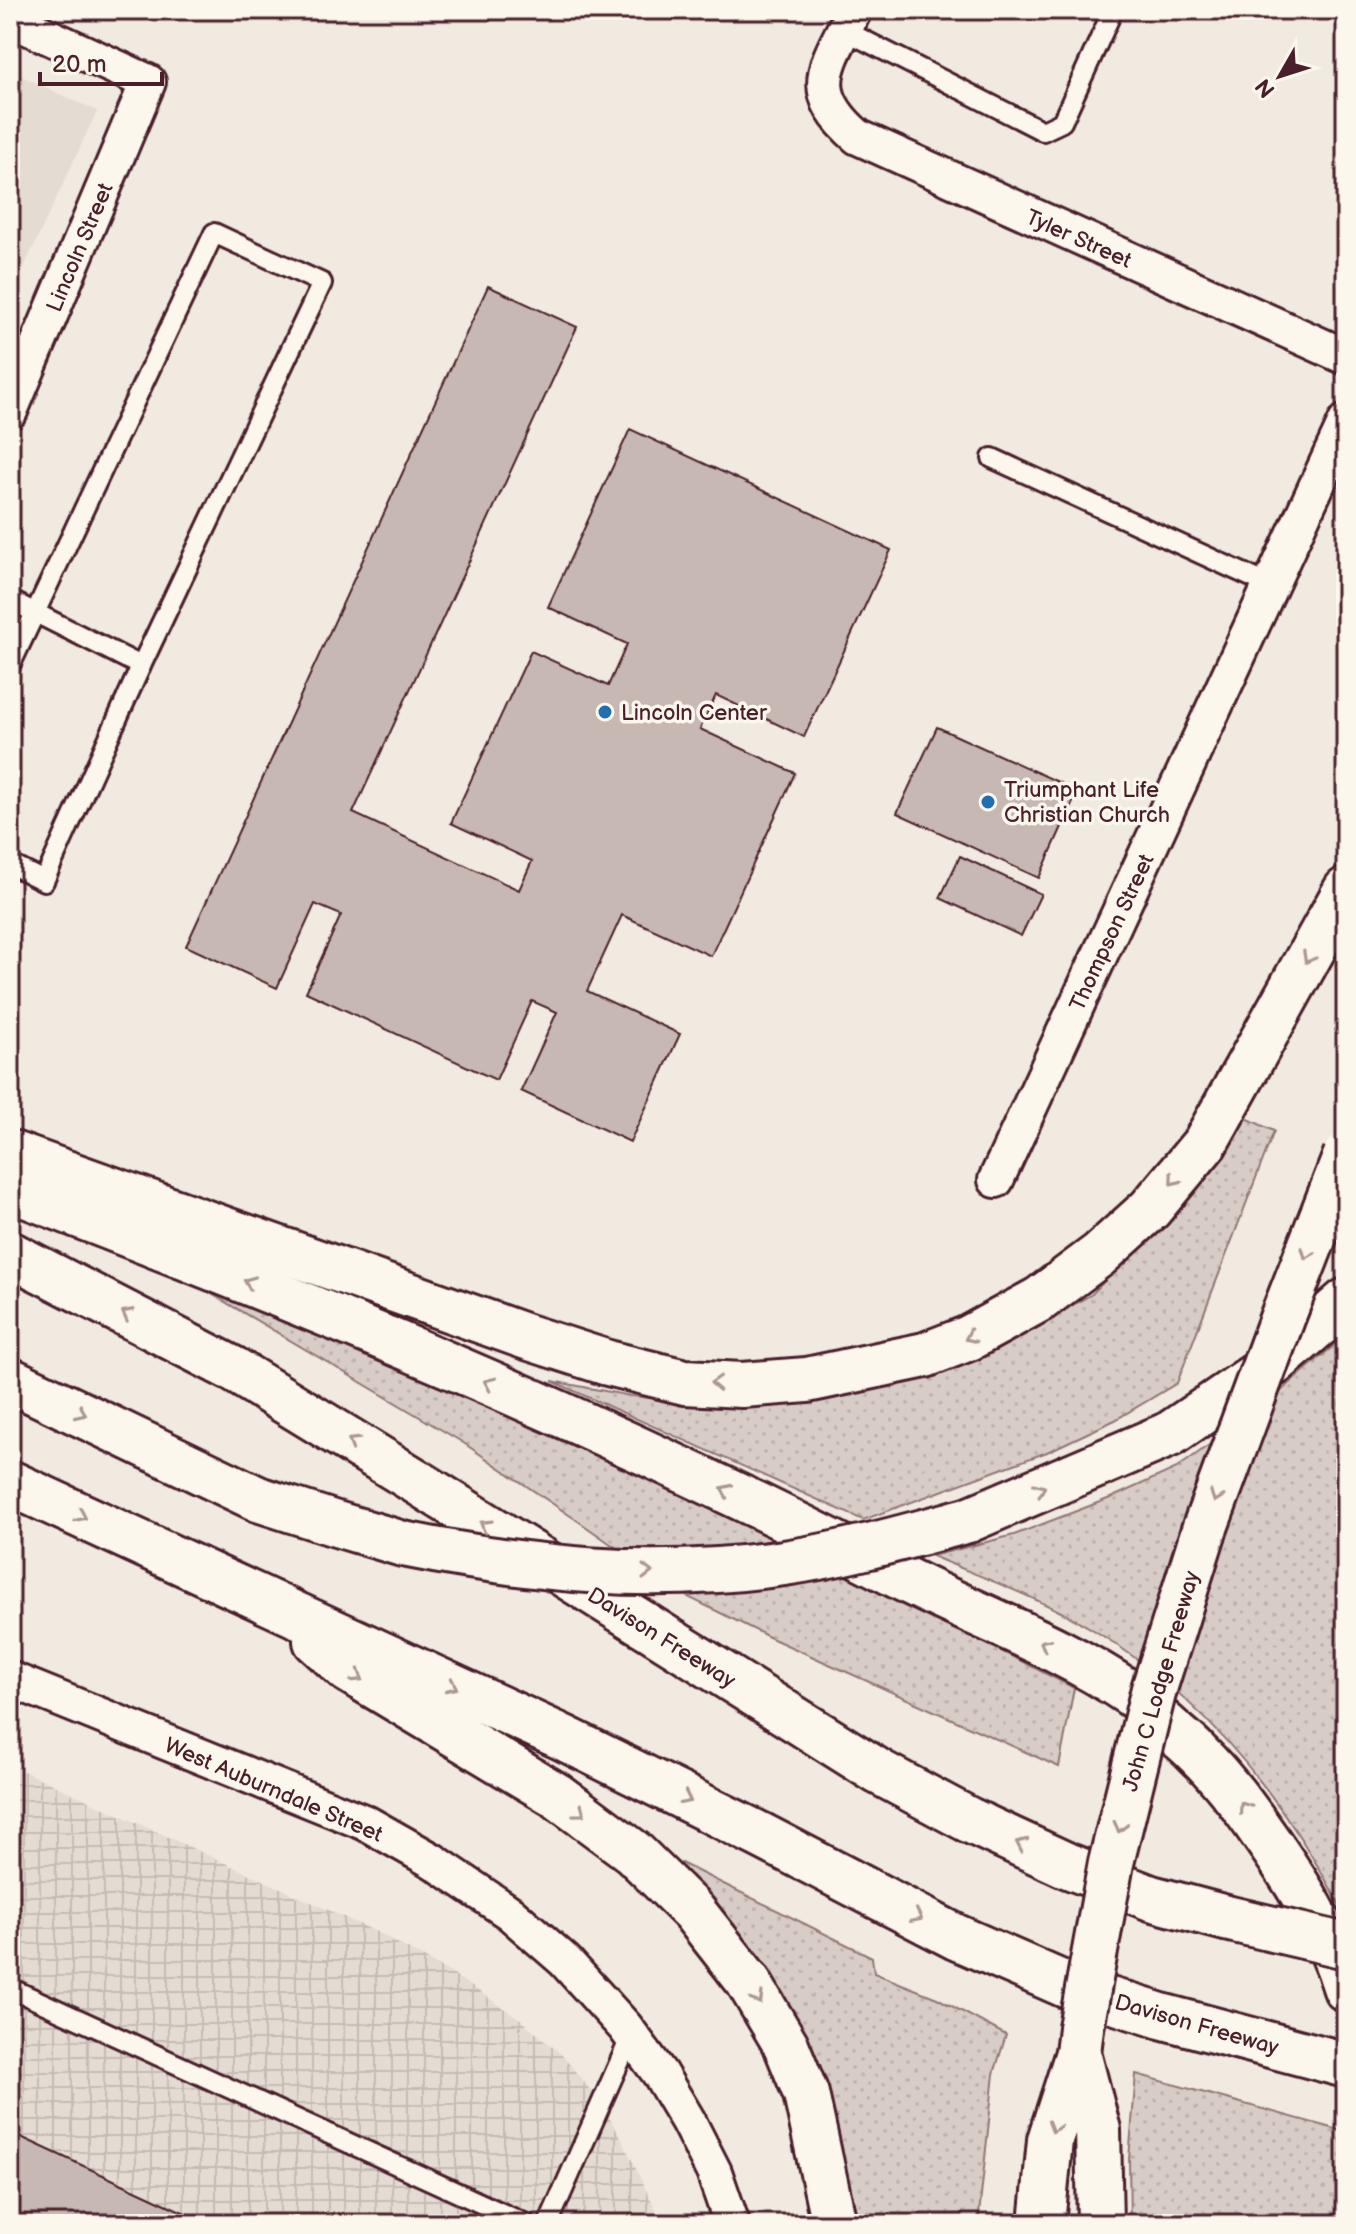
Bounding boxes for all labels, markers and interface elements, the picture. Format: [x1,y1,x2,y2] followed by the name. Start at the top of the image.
[40,36,162,86] scale bar
[1240,36,1320,116] north arrow
[52,50,107,79] text: 20 m
[1250,73,1281,103] text: N
[41,179,120,316] street label: Lincoln Street
[1021,204,1136,275] street label: Tyler Street
[621,700,768,727] place label: Lincoln Center
[596,703,614,721] marker: Lincoln Center
[1004,777,1170,829] place label: Triumphant Life Christian Church
[979,793,997,811] marker: Triumphant Life Christian Church
[1064,850,1161,1015] street label: Thompson Street
[1302,949,1318,964] one-way arrow
[1169,1171,1184,1185] one-way arrow
[1301,1246,1317,1260] one-way arrow
[243,1276,257,1292] one-way arrow
[121,1308,136,1323] one-way arrow
[963,1327,978,1343] one-way arrow
[709,1375,722,1392] one-way arrow
[483,1377,497,1393] one-way arrow
[72,1403,87,1419] one-way arrow
[347,1437,362,1452] one-way arrow
[1032,1483,1046,1499] one-way arrow
[720,1484,734,1500] one-way arrow
[1209,1489,1226,1503] one-way arrow
[73,1506,87,1522] one-way arrow
[479,1519,494,1534] one-way arrow
[641,1563,654,1581] one-way arrow
[1117,1568,1206,1795] street label: John C Lodge Freeway
[582,1582,740,1695] street label: Davison Freeway
[1039,1638,1054,1654] one-way arrow
[349,1667,364,1682] one-way arrow
[443,1676,458,1692] one-way arrow
[160,1732,387,1849] street label: West Auburndale Street
[678,1789,692,1805] one-way arrow
[1239,1801,1254,1816] one-way arrow
[571,1803,586,1817] one-way arrow
[1112,1820,1129,1834] one-way arrow
[1015,1838,1029,1854] one-way arrow
[909,1908,924,1923] one-way arrow
[1111,1989,1282,2062] street label: Davison Freeway
[749,1990,764,2005] one-way arrow
[1047,2120,1063,2134] one-way arrow

